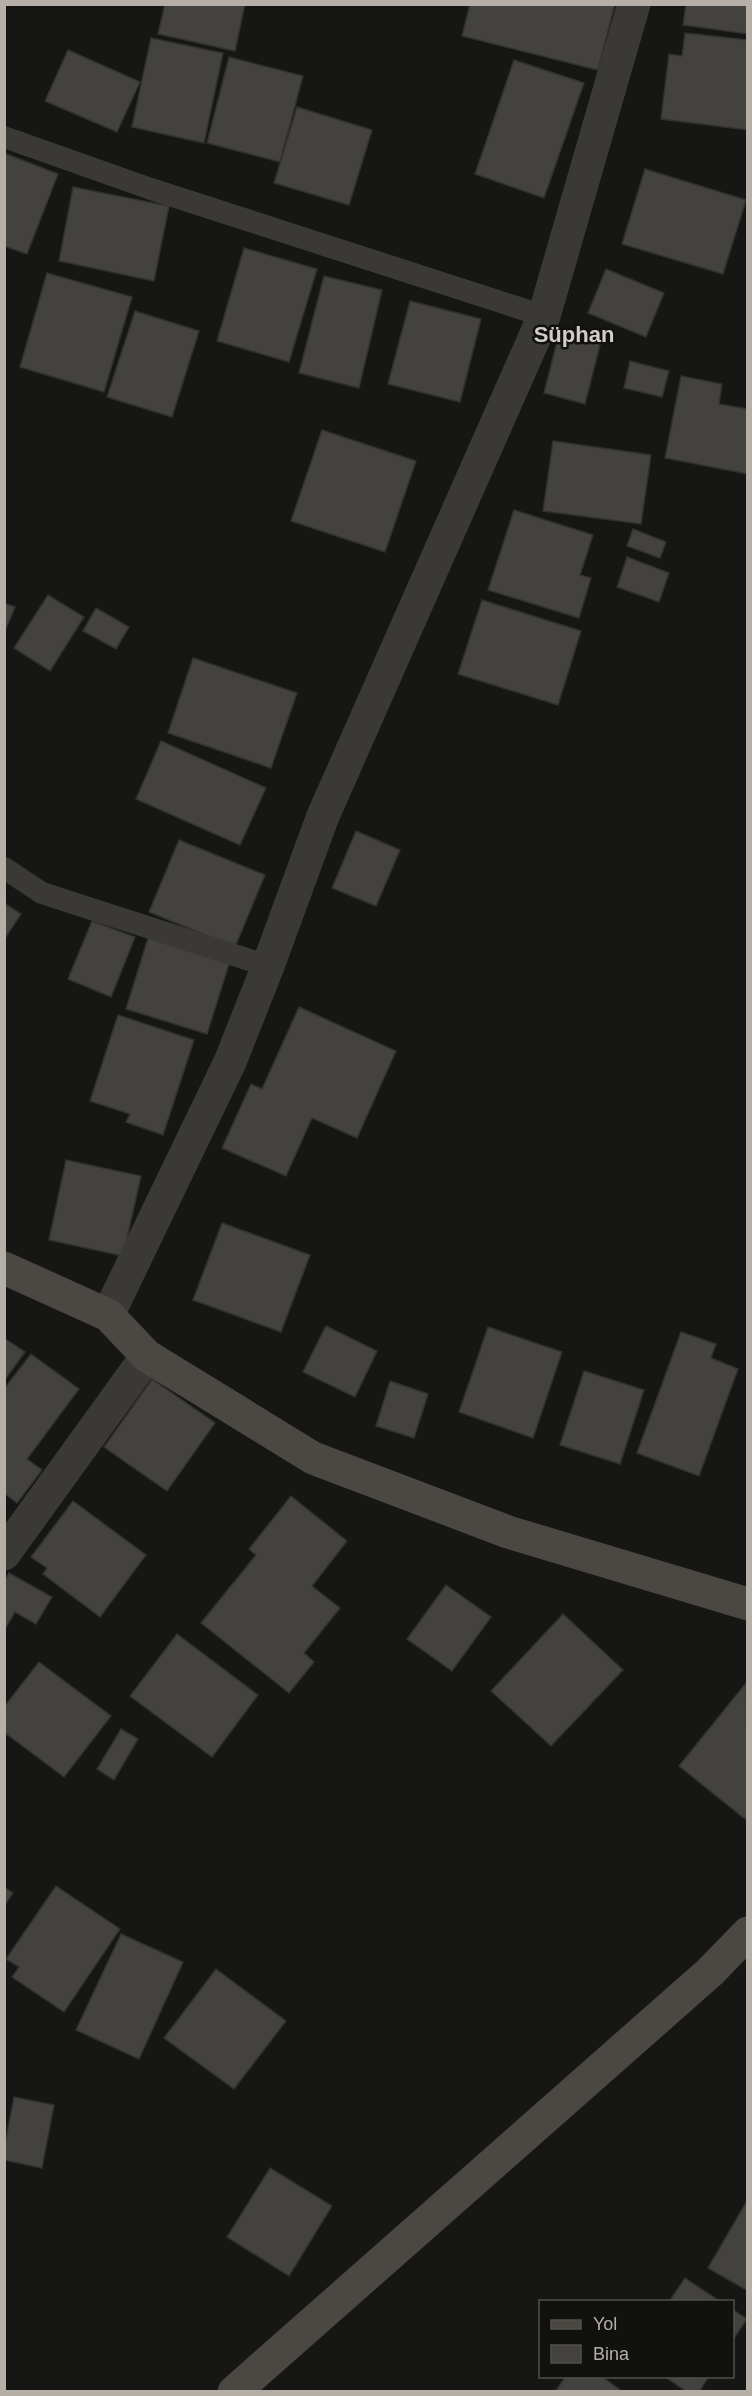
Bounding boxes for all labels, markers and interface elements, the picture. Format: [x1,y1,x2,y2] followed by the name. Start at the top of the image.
[534,322,614,347] district label: Süphan
[539,2300,734,2378] legend
[593,2314,617,2334] text: Yol
[593,2344,630,2364] text: Bina

